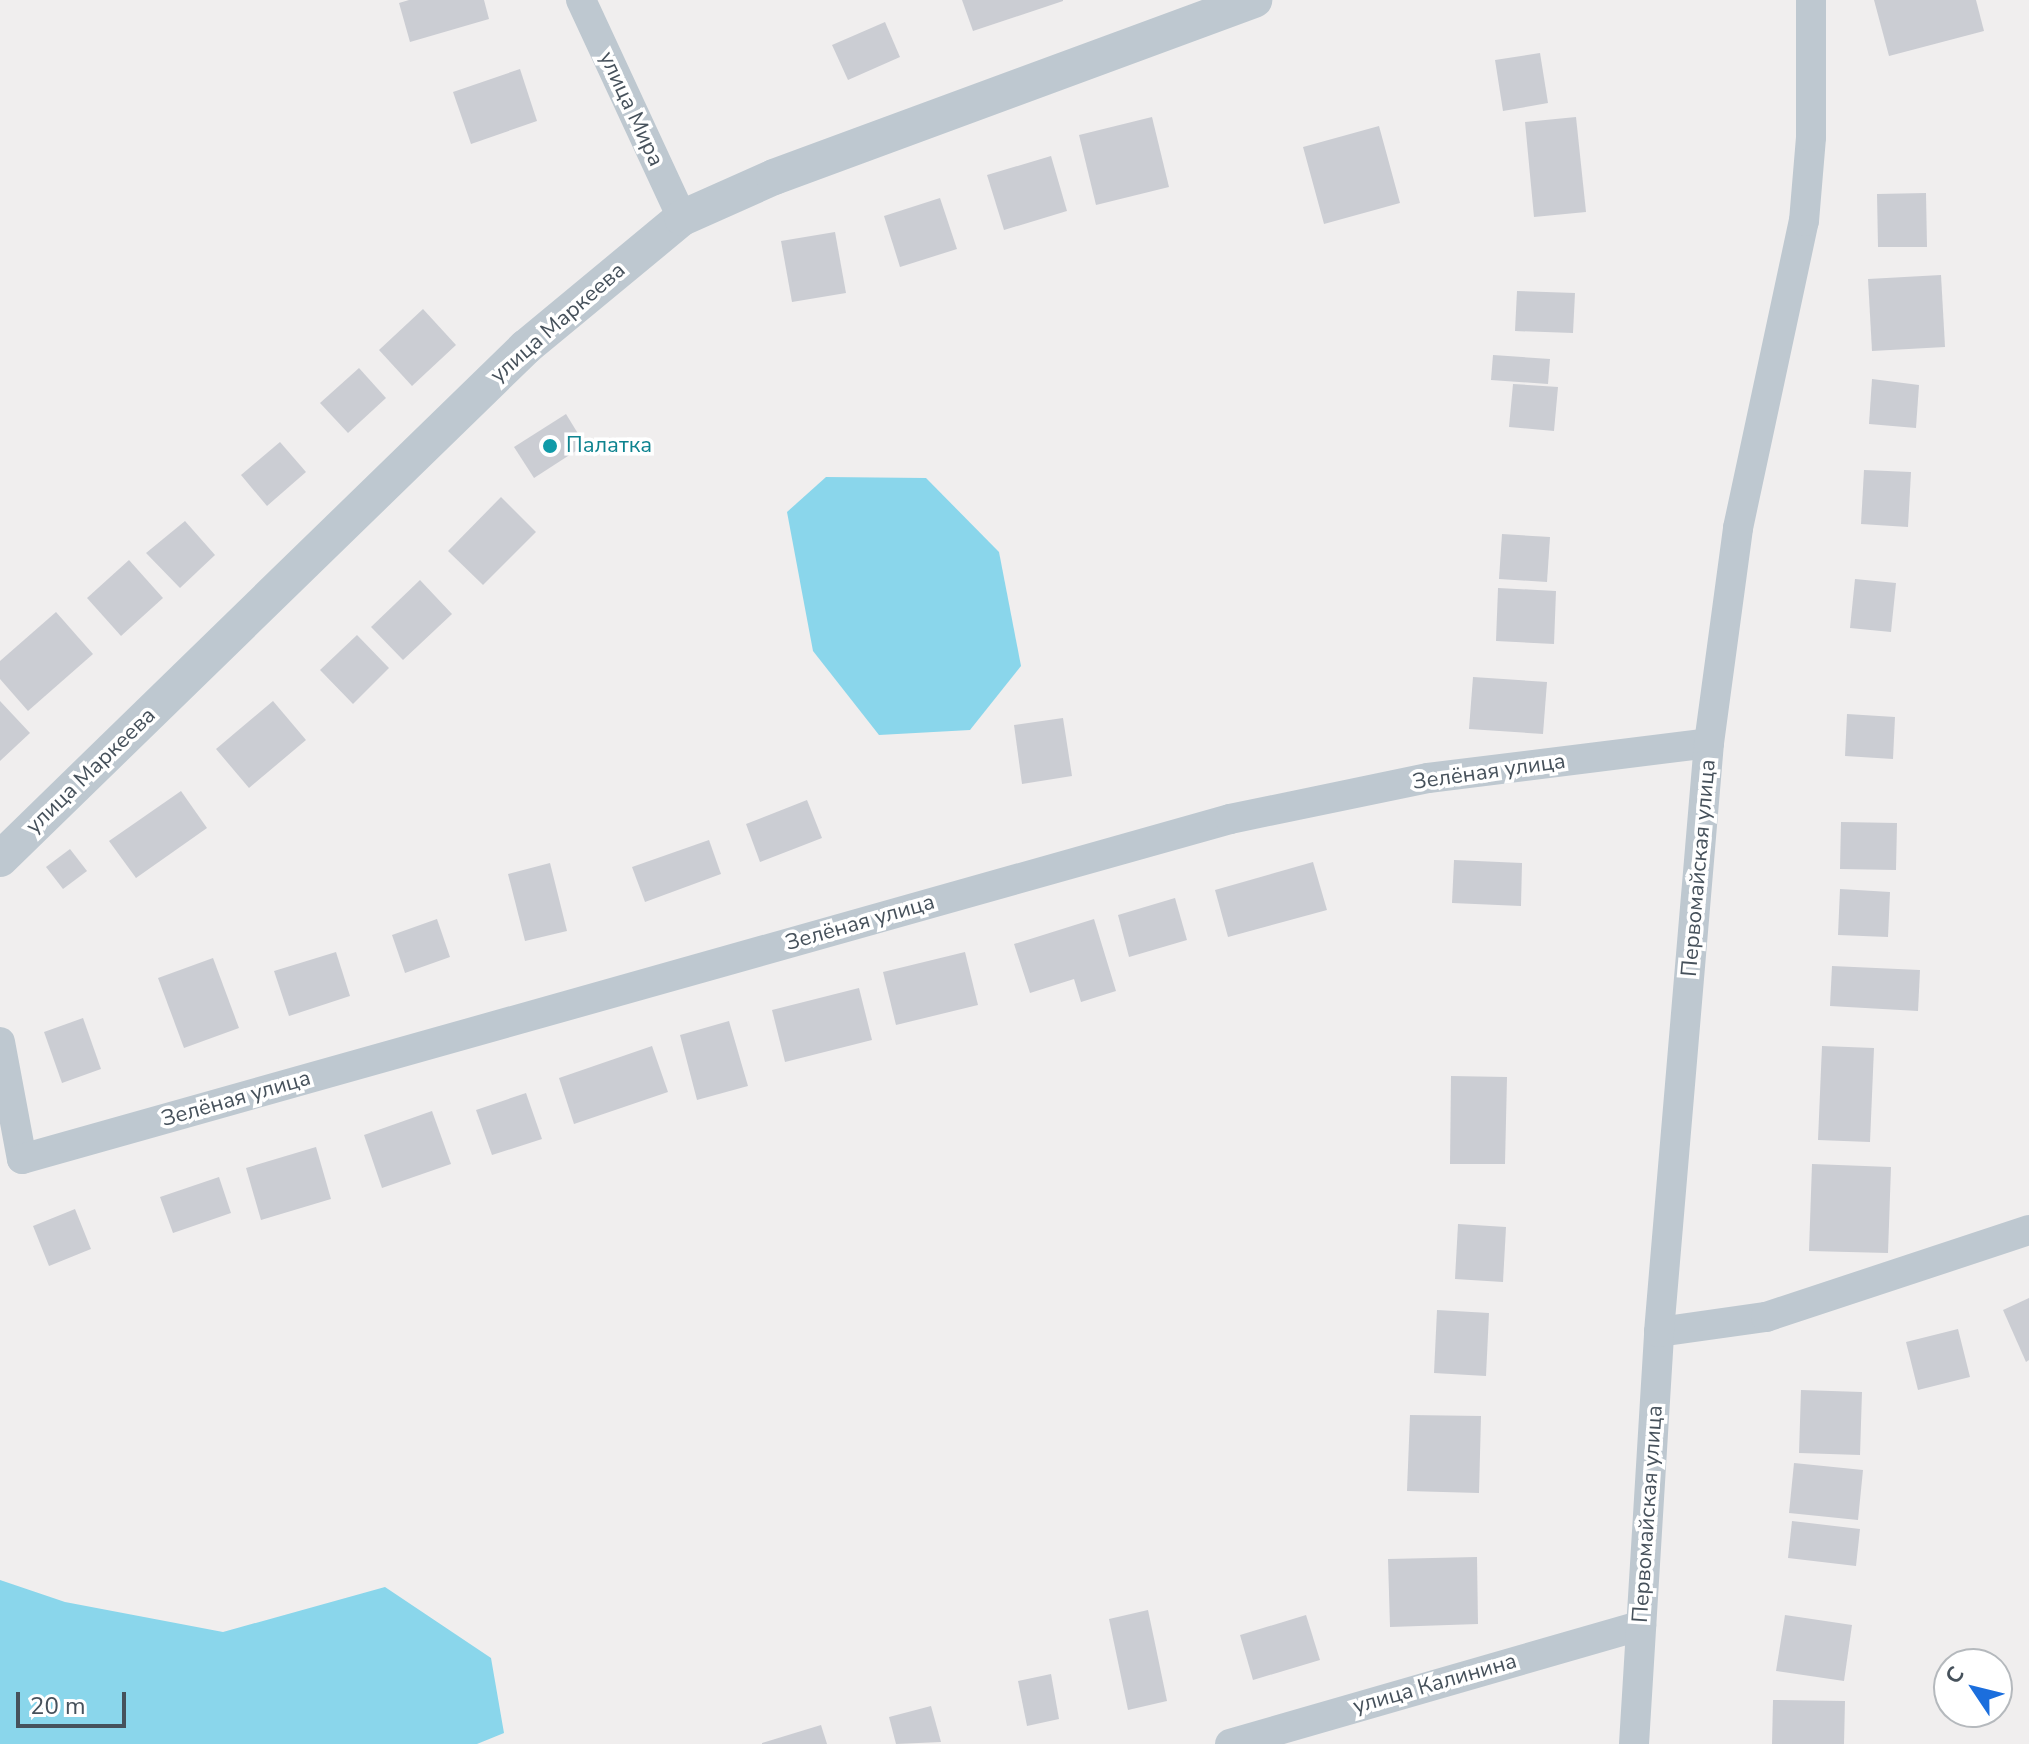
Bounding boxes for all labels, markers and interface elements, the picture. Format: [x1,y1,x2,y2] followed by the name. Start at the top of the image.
[593,47,669,171] street label: улица Мира
[485,257,631,389] street label: улица Маркеева
[566,433,652,459] place label: Палатка
[541,437,559,455] marker: Палатка
[21,702,161,840] street label: улица Маркеева
[1411,748,1567,796] street label: Зелёная улица
[1676,758,1722,978] street label: Первомайская улица
[782,889,938,957] street label: Зелёная улица
[158,1065,314,1133] street label: Зелёная улица
[1627,1404,1669,1624] street label: Первомайская улица
[1350,1648,1520,1720] street label: улица Калинина
[1933,1648,2013,1728] north arrow
[1938,1661,1972,1690] text: С
[20,1676,130,1726] scale bar
[30,1690,86,1722] text: 20 m

